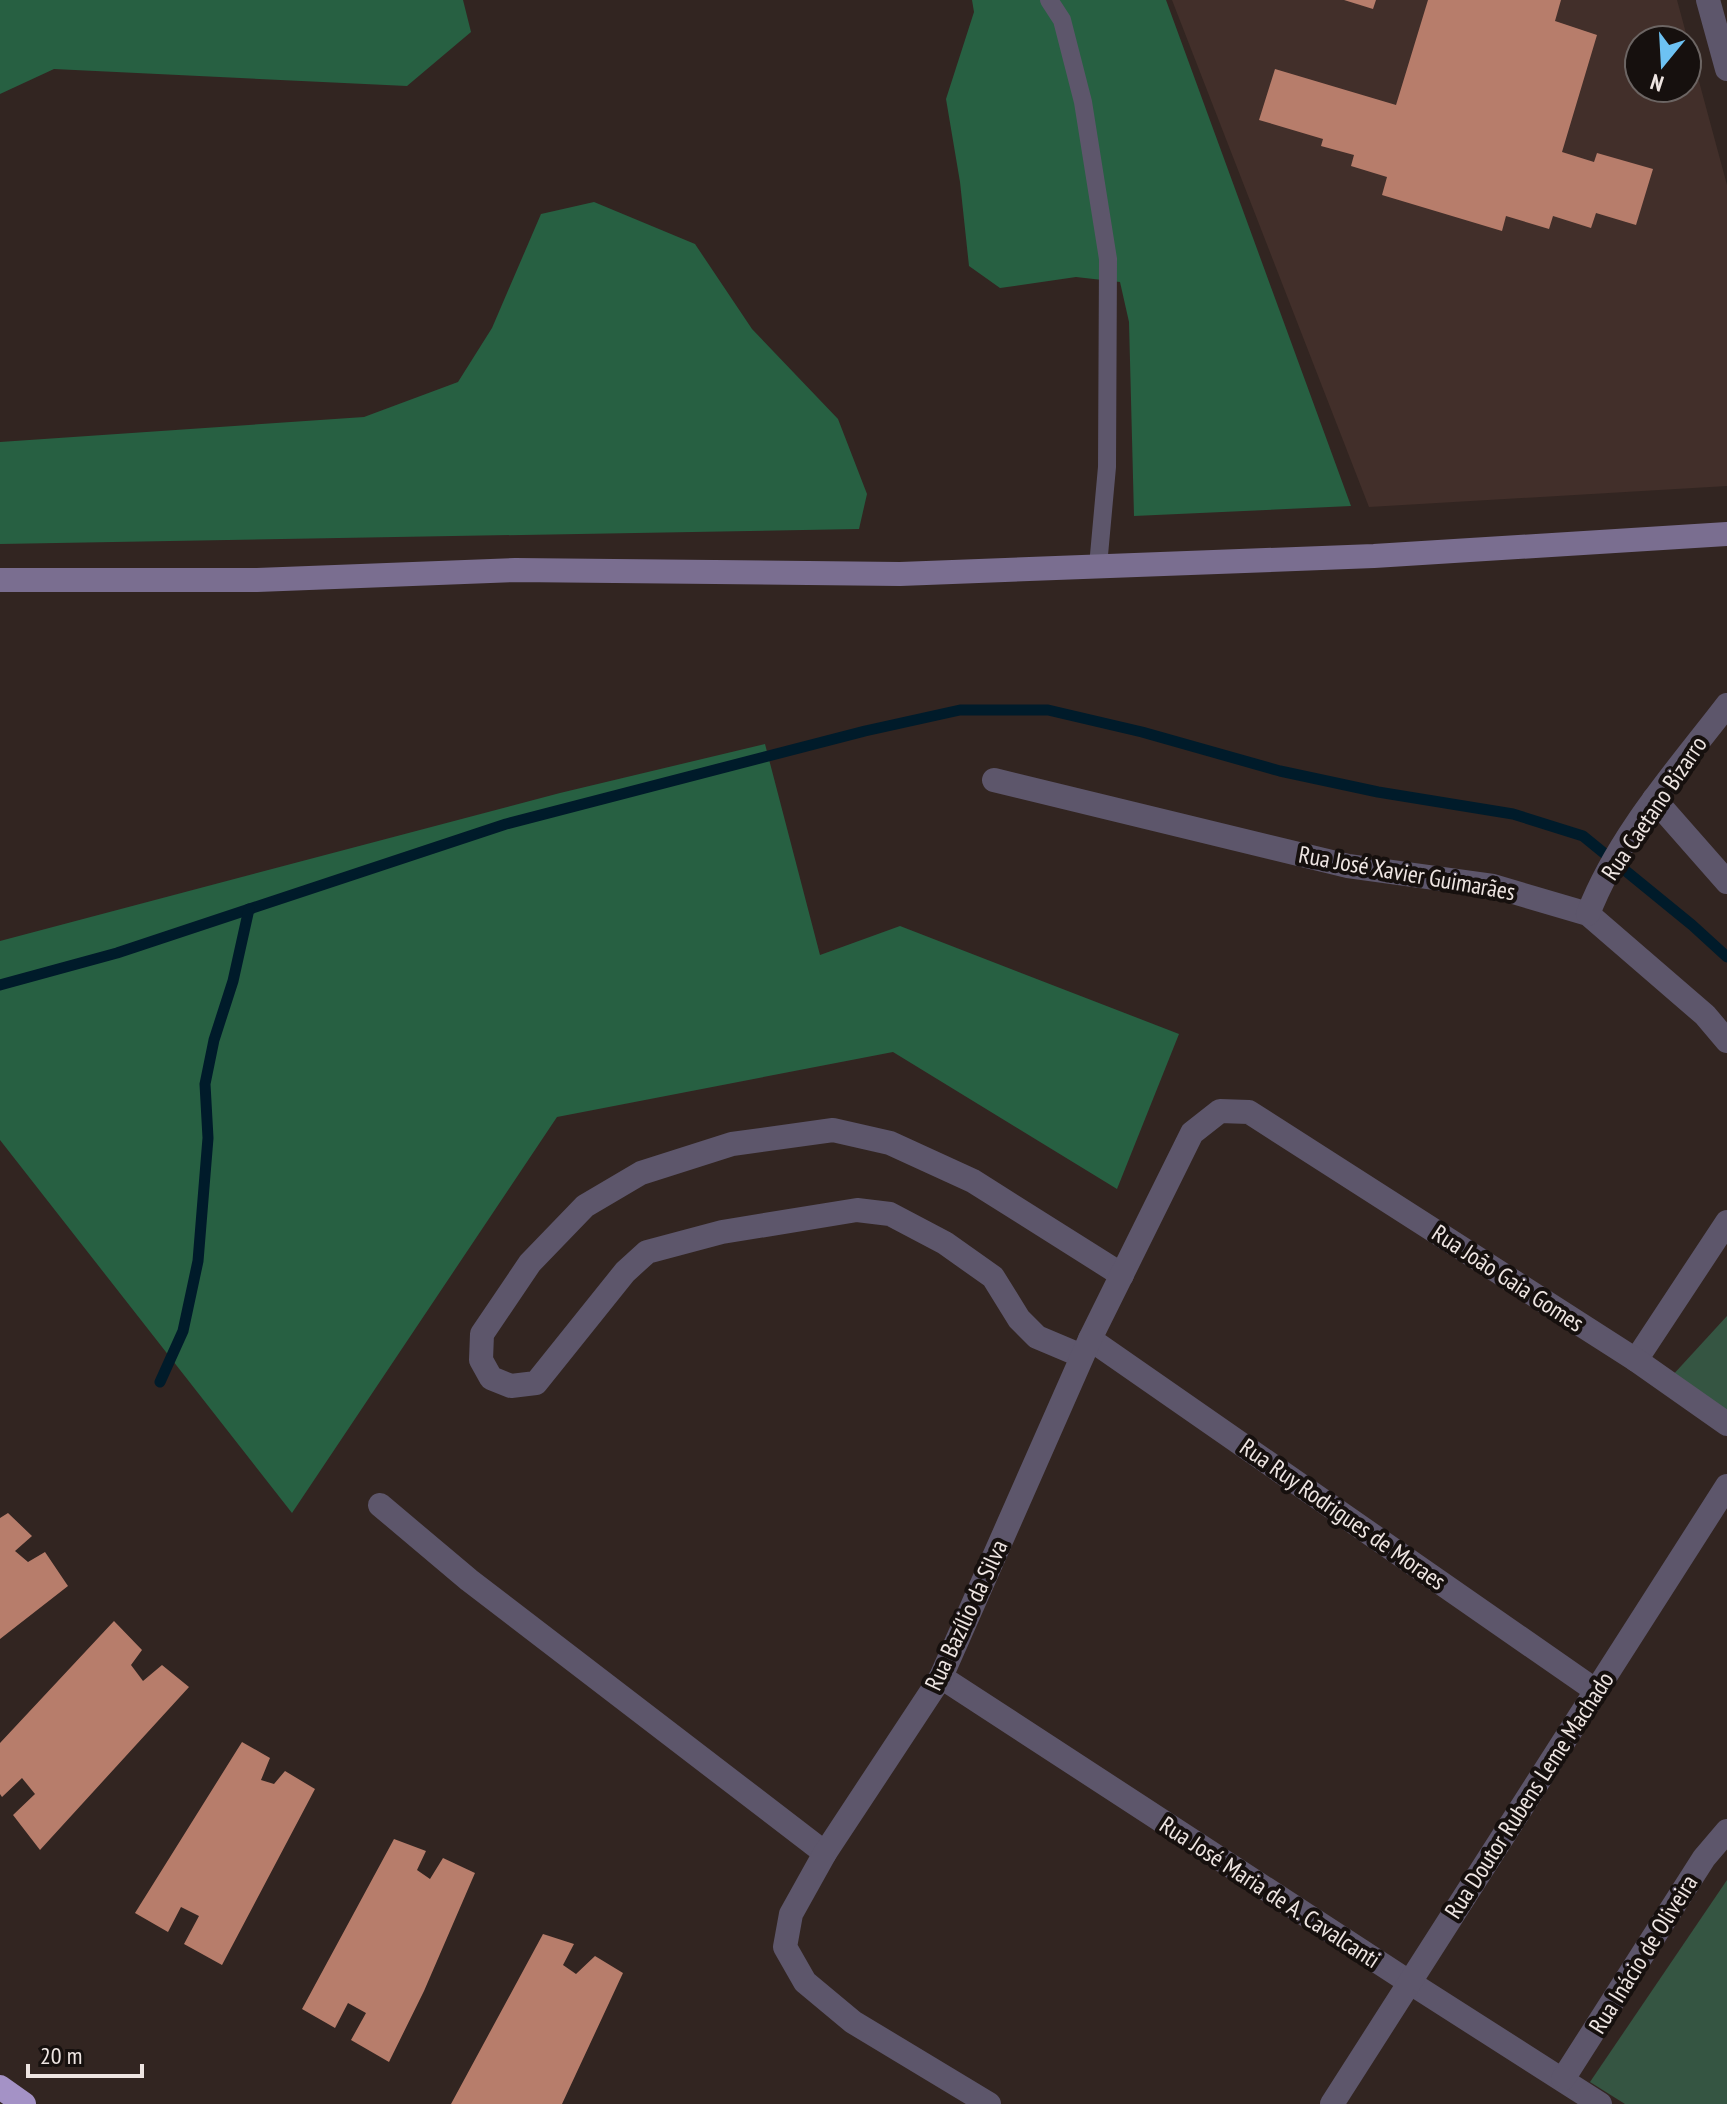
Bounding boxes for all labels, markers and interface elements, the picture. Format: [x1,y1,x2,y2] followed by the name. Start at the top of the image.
[1623,24,1703,104] north arrow
[1647,68,1667,98] text: N
[1594,730,1714,886] street label: Rua Caetano Bizarro
[1296,839,1518,907] street label: Rua José Xavier Guimarães
[1426,1217,1590,1339] street label: Rua João Gaia Gomes
[1234,1431,1452,1597] street label: Rua Ruy Rodrigues de Moraes
[918,1535,1014,1695] street label: Rua Bazílio da Silva
[1438,1666,1620,1924] street label: Rua Doutor Rubens Leme Machado
[1154,1809,1386,1975] street label: Rua José Maria de A. Cavalcanti
[1582,1869,1704,2039] street label: Rua Inácio de Oliveira
[28,2028,142,2078] scale bar
[40,2040,82,2071] text: 20 m

